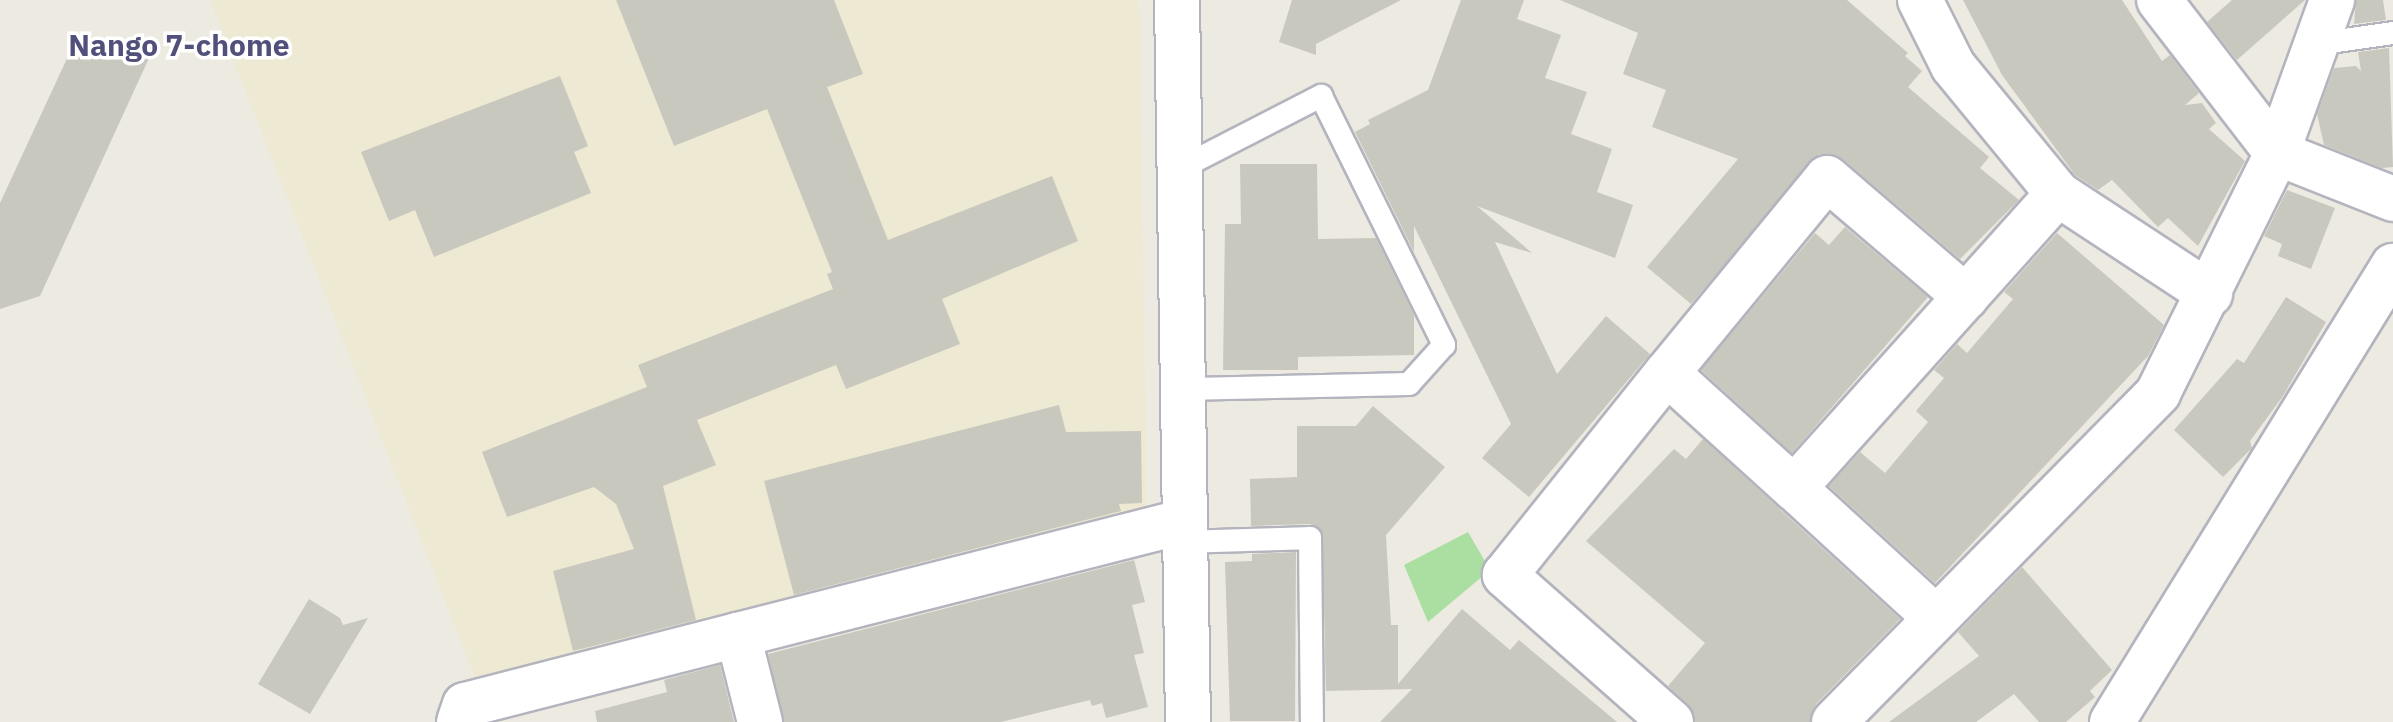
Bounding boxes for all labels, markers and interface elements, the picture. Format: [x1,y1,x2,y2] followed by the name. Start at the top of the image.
[68,27,290,63] district label: Nango 7-chome

